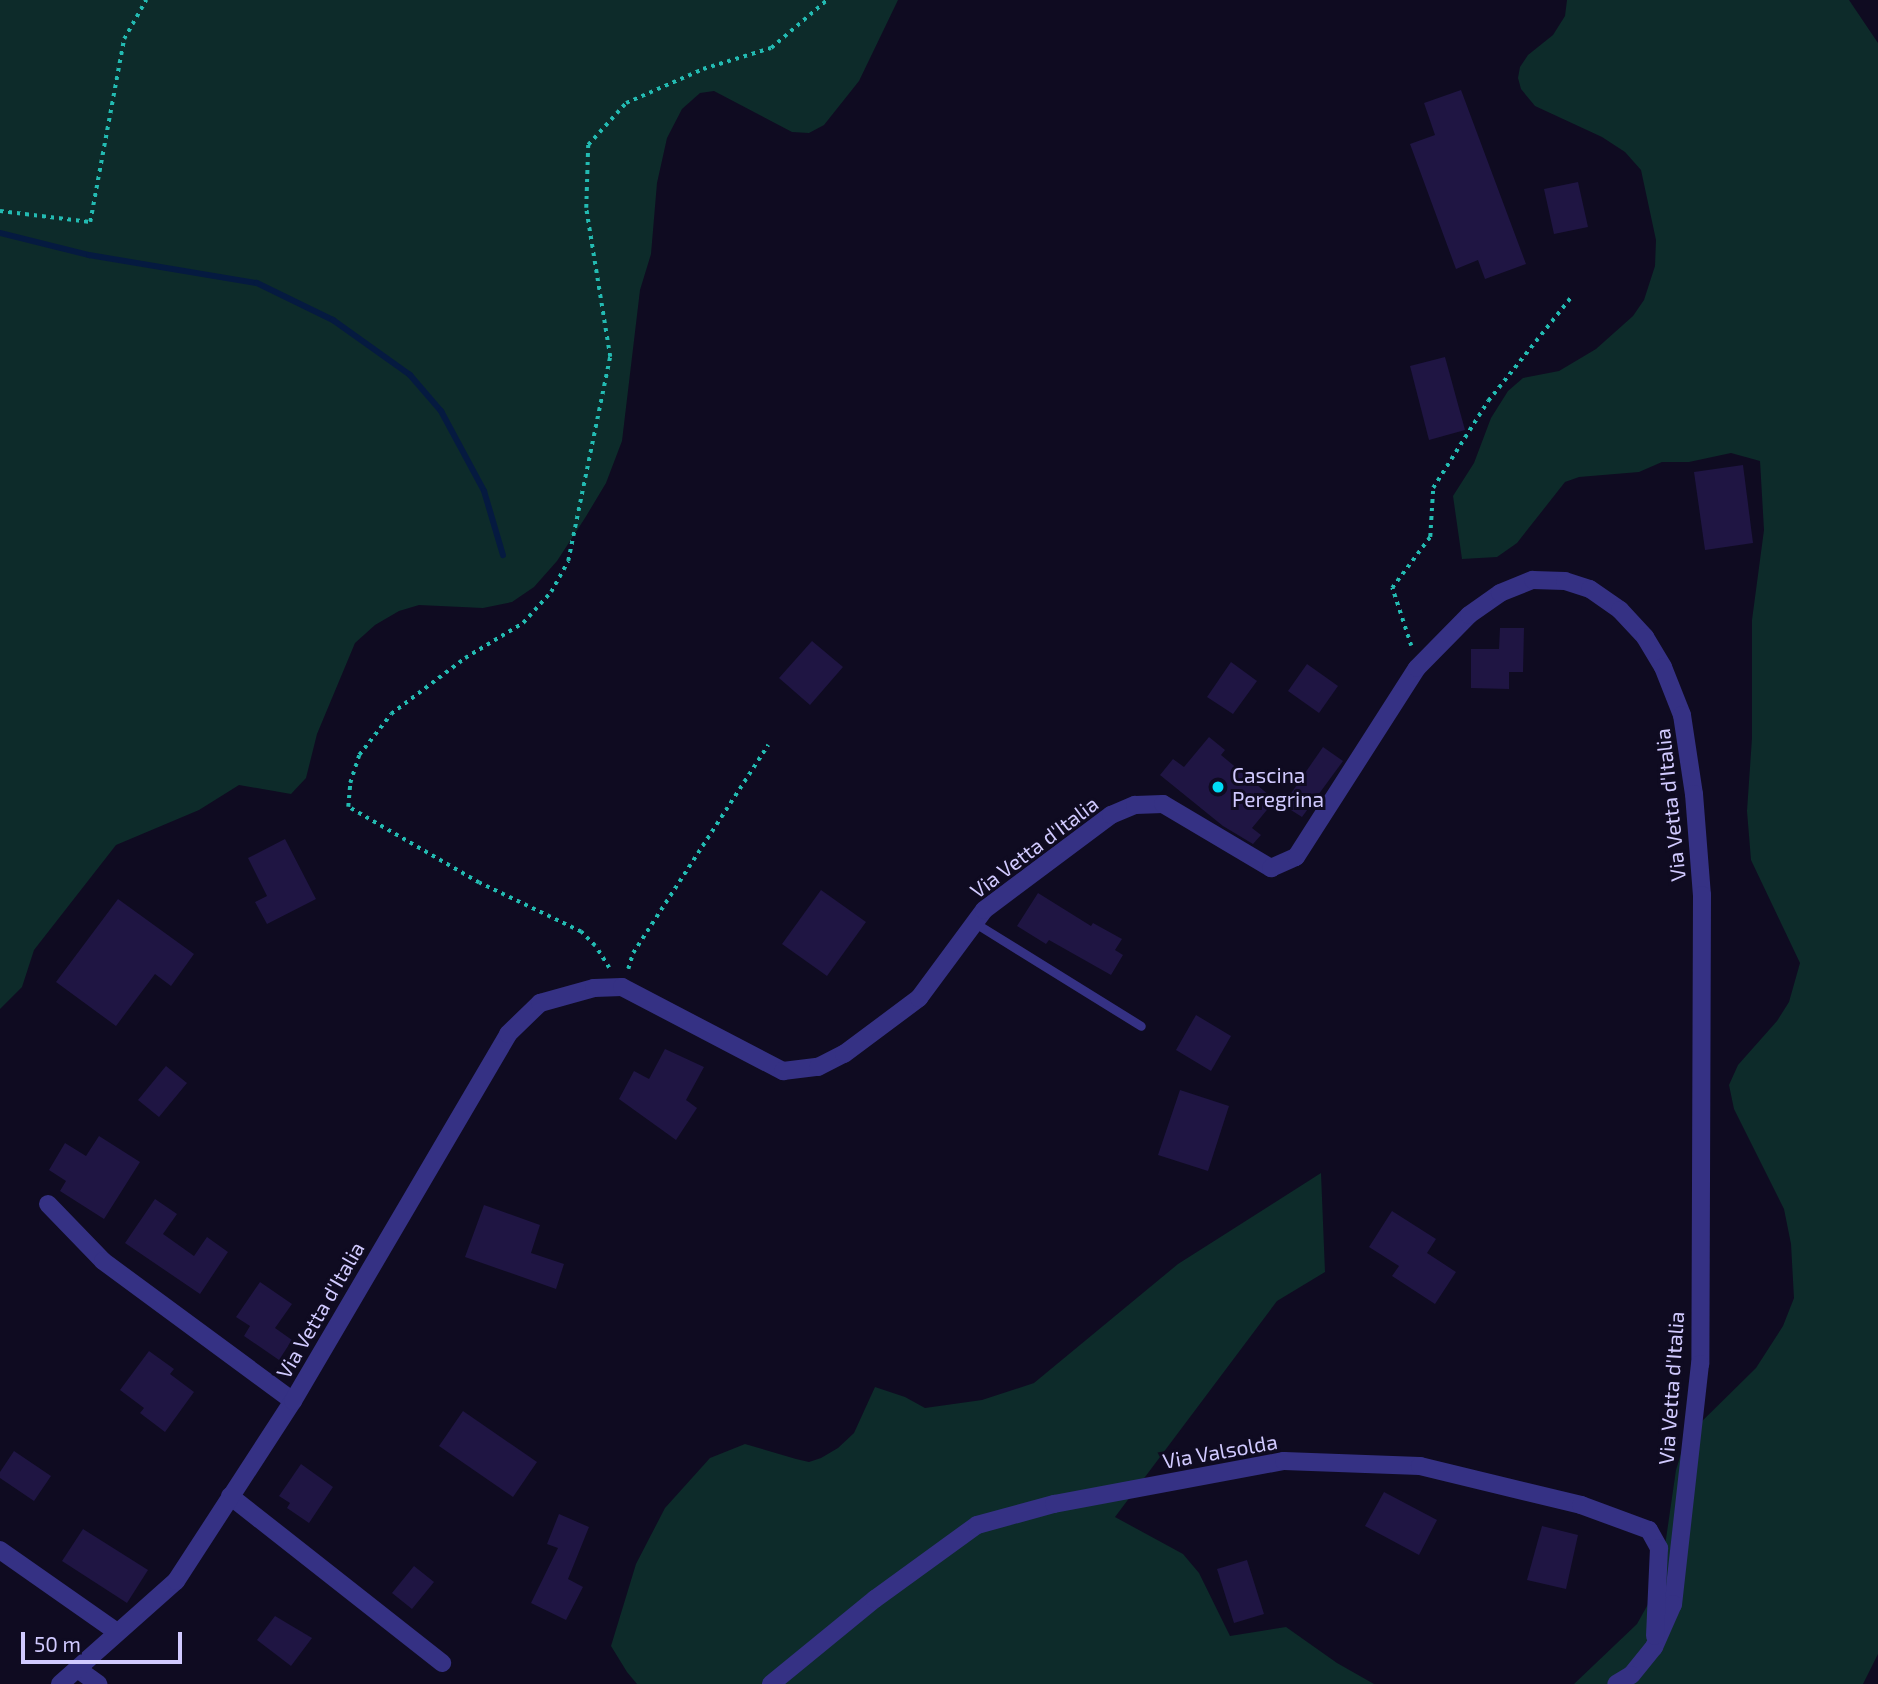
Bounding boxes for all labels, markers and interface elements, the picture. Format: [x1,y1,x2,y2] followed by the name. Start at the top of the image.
[1649,727,1691,883] street label: Via Vetta d'Italia
[1232,762,1324,812] place label: Cascina Peregrina
[1210,779,1226,795] marker: Cascina Peregrina
[965,791,1103,903] street label: Via Vetta d'Italia
[271,1237,369,1383] street label: Via Vetta d'Italia
[1653,1310,1689,1466] street label: Via Vetta d'Italia
[1160,1428,1280,1474] street label: Via Valsolda
[24,1618,186,1662] scale bar
[34,1631,81,1656] text: 50 m

